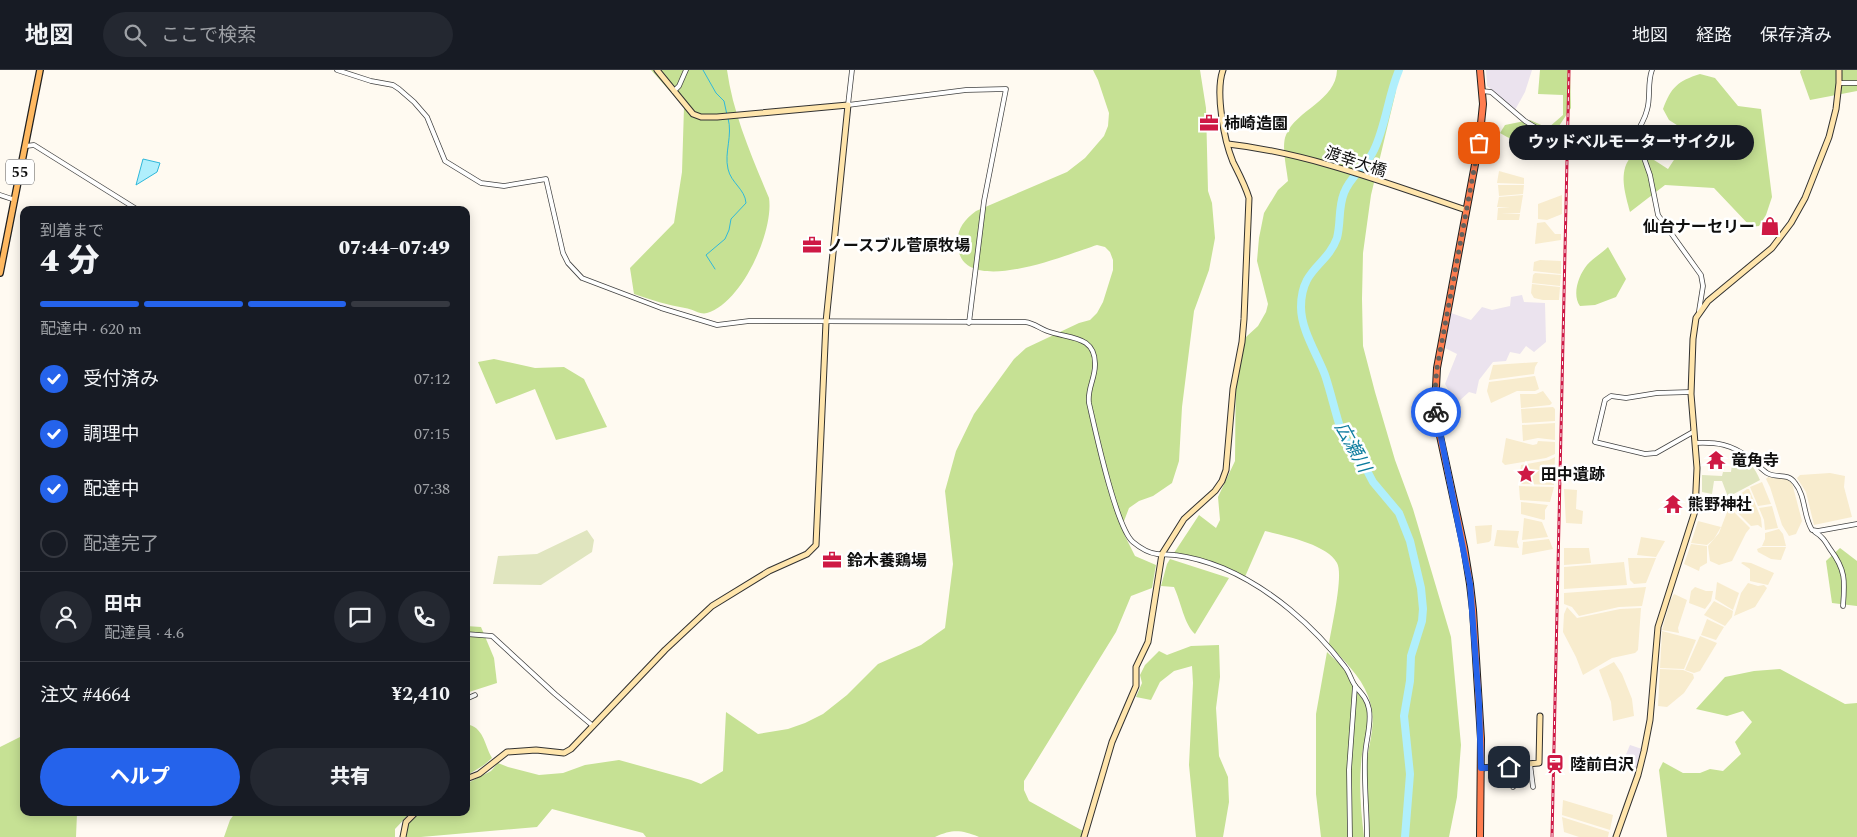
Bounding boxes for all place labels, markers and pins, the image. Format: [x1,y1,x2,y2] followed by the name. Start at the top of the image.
[1198,112,1220,134] office icon: 柿崎造園
[1224,112,1288,136] place label: 柿崎造園
[1458,122,1500,164] pin
[1509,126,1754,160] callout: ウッドベルモーターサイクル
[1642,215,1755,239] place label: 仙台ナーセリー
[1759,215,1781,237] shop icon: 仙台ナーセリー
[801,234,823,256] office icon: ノースブル菅原牧場
[827,234,970,258] place label: ノースブル菅原牧場
[1705,449,1727,471] temple icon: 竜角寺
[1731,449,1779,473] place label: 竜角寺
[1515,463,1537,485] place icon: 田中遺跡
[1541,463,1605,487] place label: 田中遺跡
[1662,493,1684,515] temple icon: 熊野神社
[1688,493,1752,517] place label: 熊野神社
[821,549,843,571] office icon: 鈴木養鶏場
[847,549,927,573] place label: 鈴木養鶏場
[1488,746,1530,788] pin
[1544,753,1566,775] station icon: 陸前白沢
[1570,753,1634,777] place label: 陸前白沢

